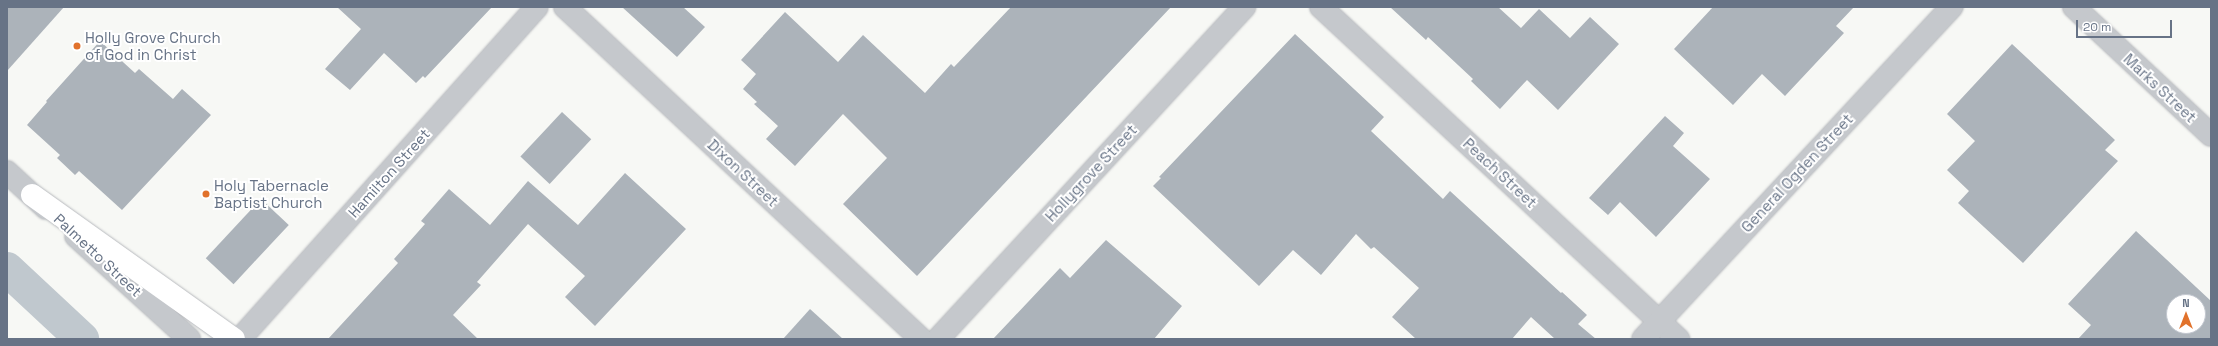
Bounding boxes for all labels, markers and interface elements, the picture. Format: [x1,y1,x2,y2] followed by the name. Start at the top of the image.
[2078,12,2174,38] scale bar
[2083,19,2111,35] text: 20 m
[85,28,221,63] place label: Holly Grove Church of God in Christ
[72,41,82,51] marker: Holly Grove Church of God in Christ
[2120,50,2200,126] street label: Marks Street
[1737,110,1857,236] street label: General Ogden Street
[1041,121,1141,225] street label: Hollygrove Street
[344,125,434,221] street label: Hamilton Street
[1460,134,1540,212] street label: Peach Street
[704,136,782,210] street label: Dixon Street
[214,176,329,211] place label: Holy Tabernacle Baptist Church
[201,189,211,199] marker: Holy Tabernacle Baptist Church
[50,210,146,300] street label: Palmetto Street
[2166,294,2206,334] north arrow
[2182,296,2190,310] text: N

